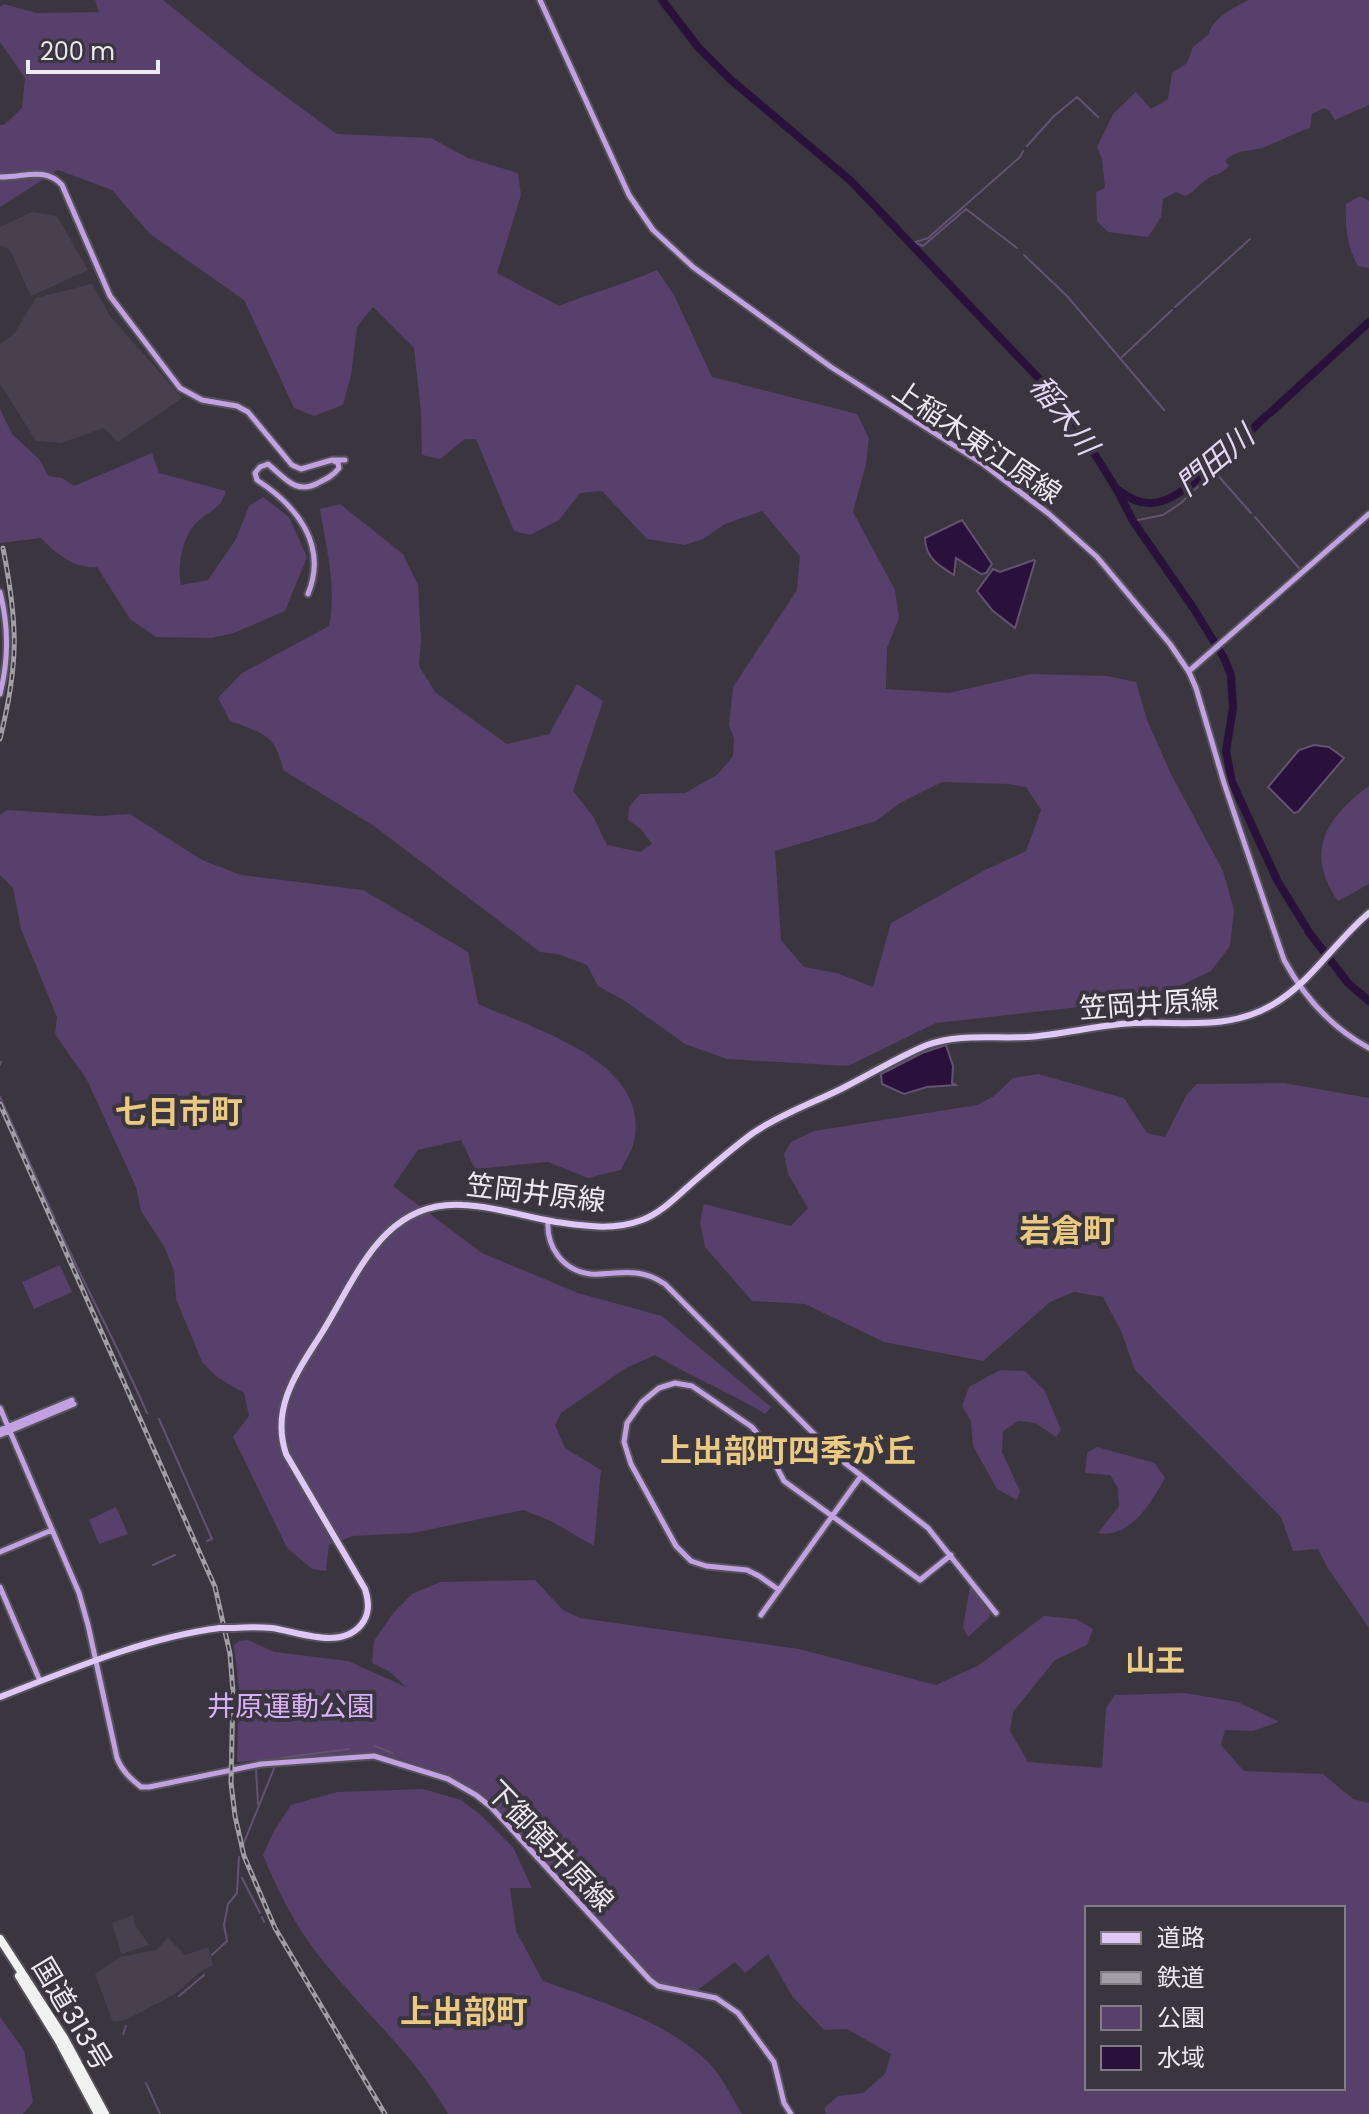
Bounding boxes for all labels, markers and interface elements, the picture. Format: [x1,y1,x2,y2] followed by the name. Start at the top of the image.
[28,24,158,74] scale bar
[40,35,115,68] text: 200 m
[1020,366,1110,466] water label: 稲木川
[885,371,1069,513] street label: 上稲木東江原線
[1167,413,1266,505] water label: 門田川
[1078,980,1220,1028] street label: 笠岡井原線
[115,1089,243,1134] district label: 七日市町
[464,1165,608,1221] street label: 笠岡井原線
[1019,1208,1115,1253] district label: 岩倉町
[660,1428,916,1473] district label: 上出部町四季が丘
[1125,1639,1185,1682] district label: 山王
[207,1687,375,1726] park label: 井原運動公園
[478,1772,622,1920] street label: 下御領井原線
[1085,1906,1345,2090] legend
[1157,1921,1205,1954] text: 道路
[23,1950,121,2078] street label: 国道313号
[1157,1961,1205,1994] text: 鉄道
[400,1989,528,2034] district label: 上出部町
[1157,2001,1205,2034] text: 公園
[1157,2041,1205,2074] text: 水域

